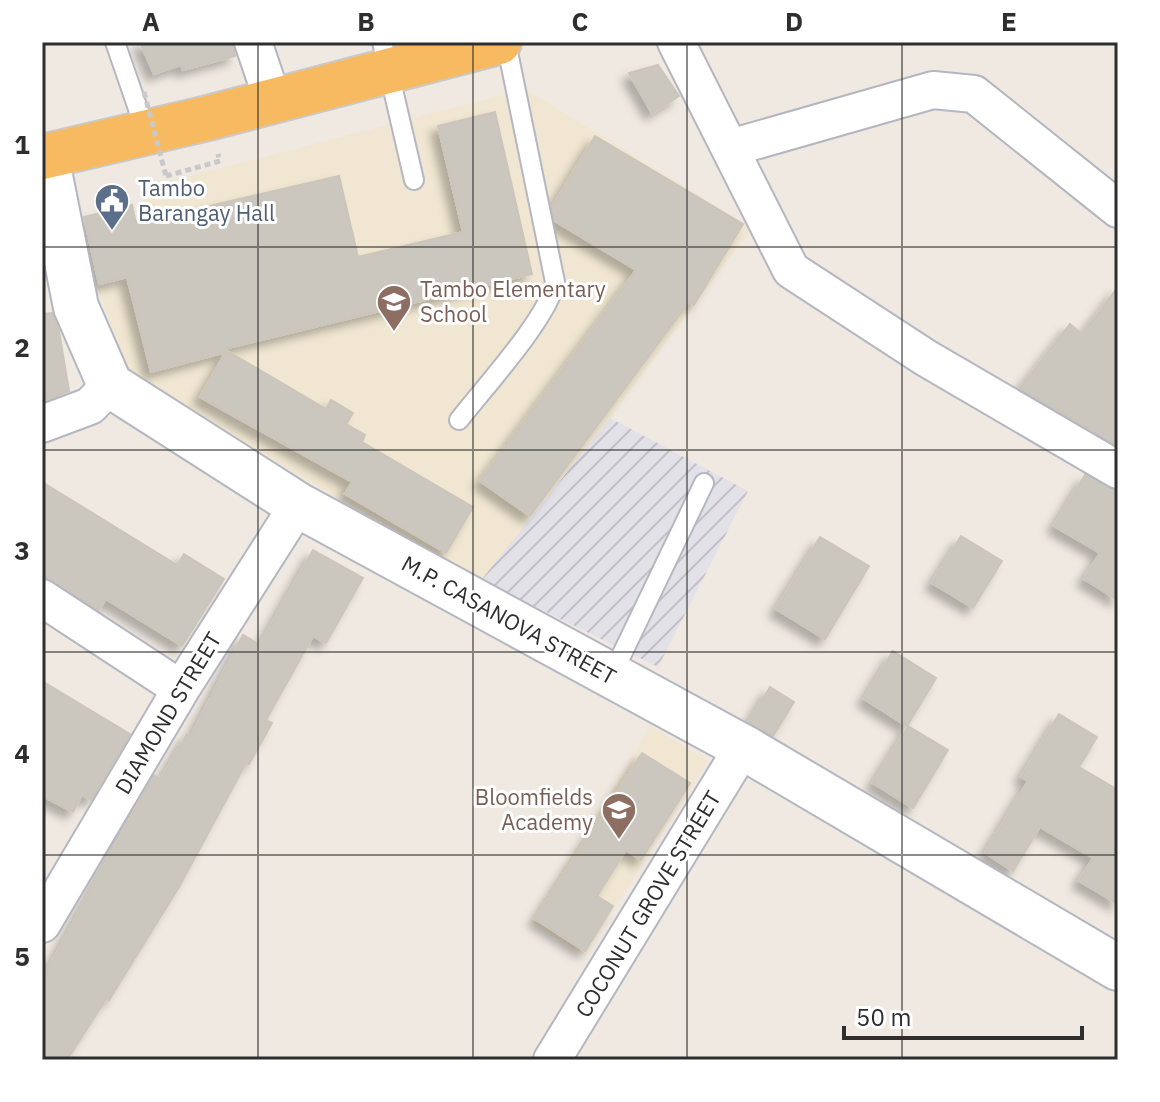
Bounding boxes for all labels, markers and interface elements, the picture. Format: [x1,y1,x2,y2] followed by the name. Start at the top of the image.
[142,4,160,38] text: A
[357,4,375,38] text: B
[572,4,589,38] text: C
[785,4,803,38] text: D
[1001,4,1017,38] text: E
[14,127,30,161] text: 1
[138,173,275,227] place label: Tambo Barangay Hall
[93,182,131,232] public building icon: Tambo Barangay Hall
[420,274,606,328] place label: Tambo Elementary School
[375,283,413,333] school or university icon: Tambo Elementary School
[14,330,30,364] text: 2
[14,533,30,567] text: 3
[397,548,622,691] street label: M.P. CASANOVA STREET
[108,626,228,799] street label: DIAMOND STREET
[14,736,30,770] text: 4
[475,782,593,836] place label: Bloomfields Academy
[568,785,727,1022] street label: COCONUT GROVE STREET
[600,791,638,841] school or university icon: Bloomfields Academy
[14,939,30,973] text: 5
[844,990,1082,1040] scale bar
[856,1001,911,1033] text: 50 m

